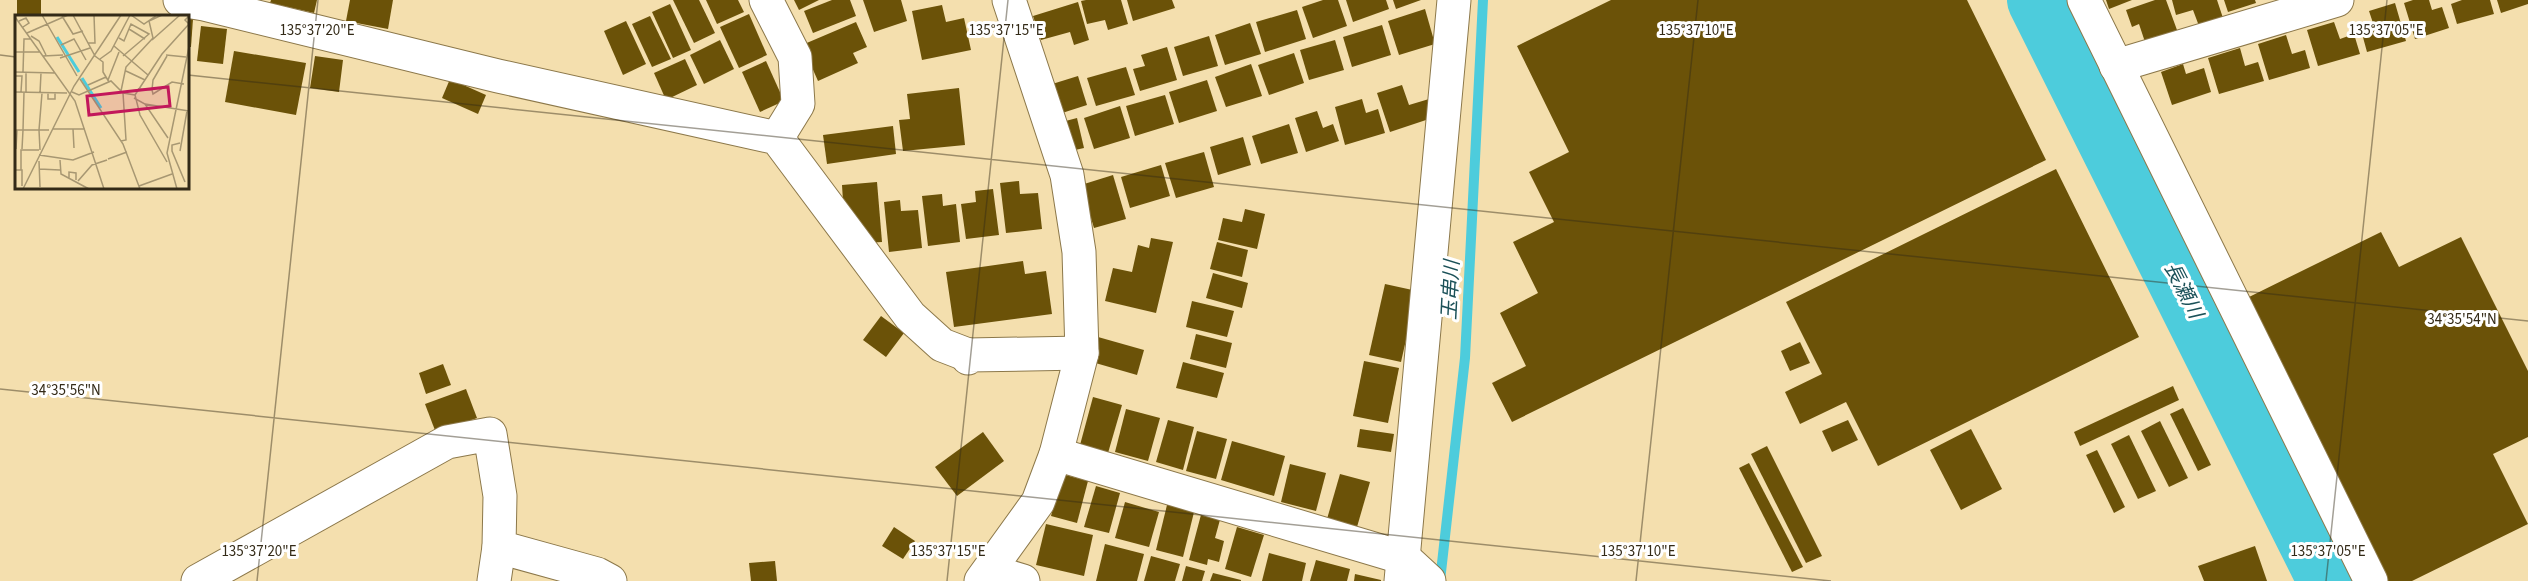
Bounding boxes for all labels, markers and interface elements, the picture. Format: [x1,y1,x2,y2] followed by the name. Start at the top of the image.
[15,15,189,189] inset map
[279,20,355,41] text: 135°37'20"E
[968,20,1044,41] text: 135°37'15"E
[1658,20,1734,41] text: 135°37'10"E
[2348,20,2424,41] text: 135°37'05"E
[1435,257,1467,321] water label: 玉串川
[2157,257,2210,325] water label: 長瀬川
[2427,309,2497,330] text: 34°35'54"N
[31,380,101,401] text: 34°35'56"N
[221,541,297,562] text: 135°37'20"E
[910,541,986,562] text: 135°37'15"E
[1600,541,1676,562] text: 135°37'10"E
[2290,541,2366,562] text: 135°37'05"E

